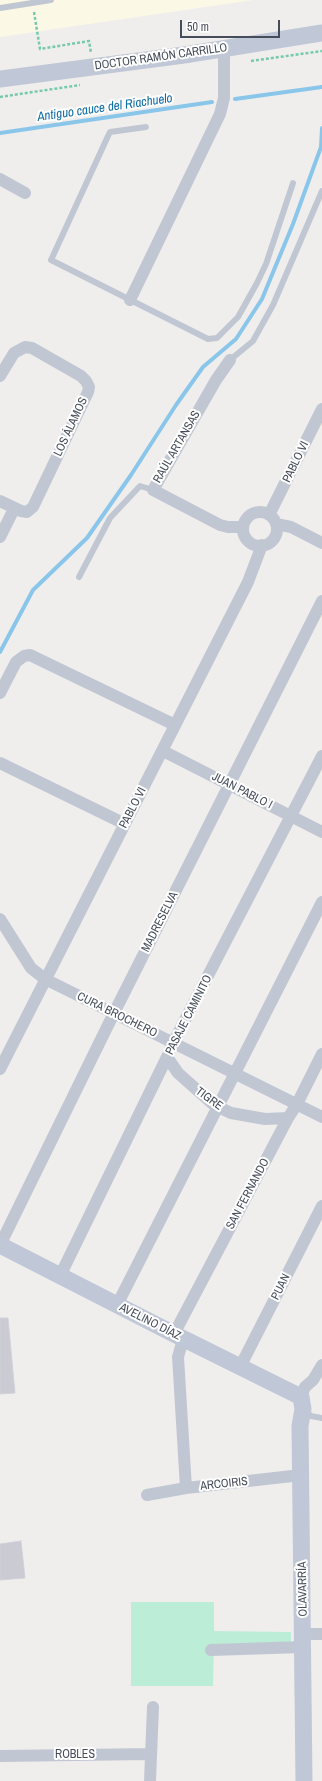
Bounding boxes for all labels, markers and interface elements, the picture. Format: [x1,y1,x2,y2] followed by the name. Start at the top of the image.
[182,12,282,38] scale bar
[187,19,209,35] text: 50 m
[94,41,228,73] street label: DOCTOR RAMÓN CARRILLO
[36,91,174,125] water label: Antiguo cauce del Riachuelo
[51,395,91,459] street label: LOS ÁLAMOS
[150,408,204,486] street label: RAÚL ARTANSAS
[280,439,312,485] street label: PABLO VI
[209,770,275,812] street label: JUAN PABLO I
[117,785,149,831] street label: PABLO VI
[139,889,181,955] street label: MADRESELVA
[163,973,215,1057] street label: PASAJE CAMINITO
[75,989,159,1041] street label: CURA BROCHERO
[193,1084,225,1114] street label: TIGRE
[223,1156,273,1232] street label: SAN FERNANDO
[268,1272,294,1302] street label: PUAN
[117,1300,183,1344] street label: AVELINO DÍAZ
[200,1474,248,1494] street label: ARCOIRIS
[295,1561,311,1617] street label: OLAVARRÍA
[55,1748,95,1762] street label: ROBLES

